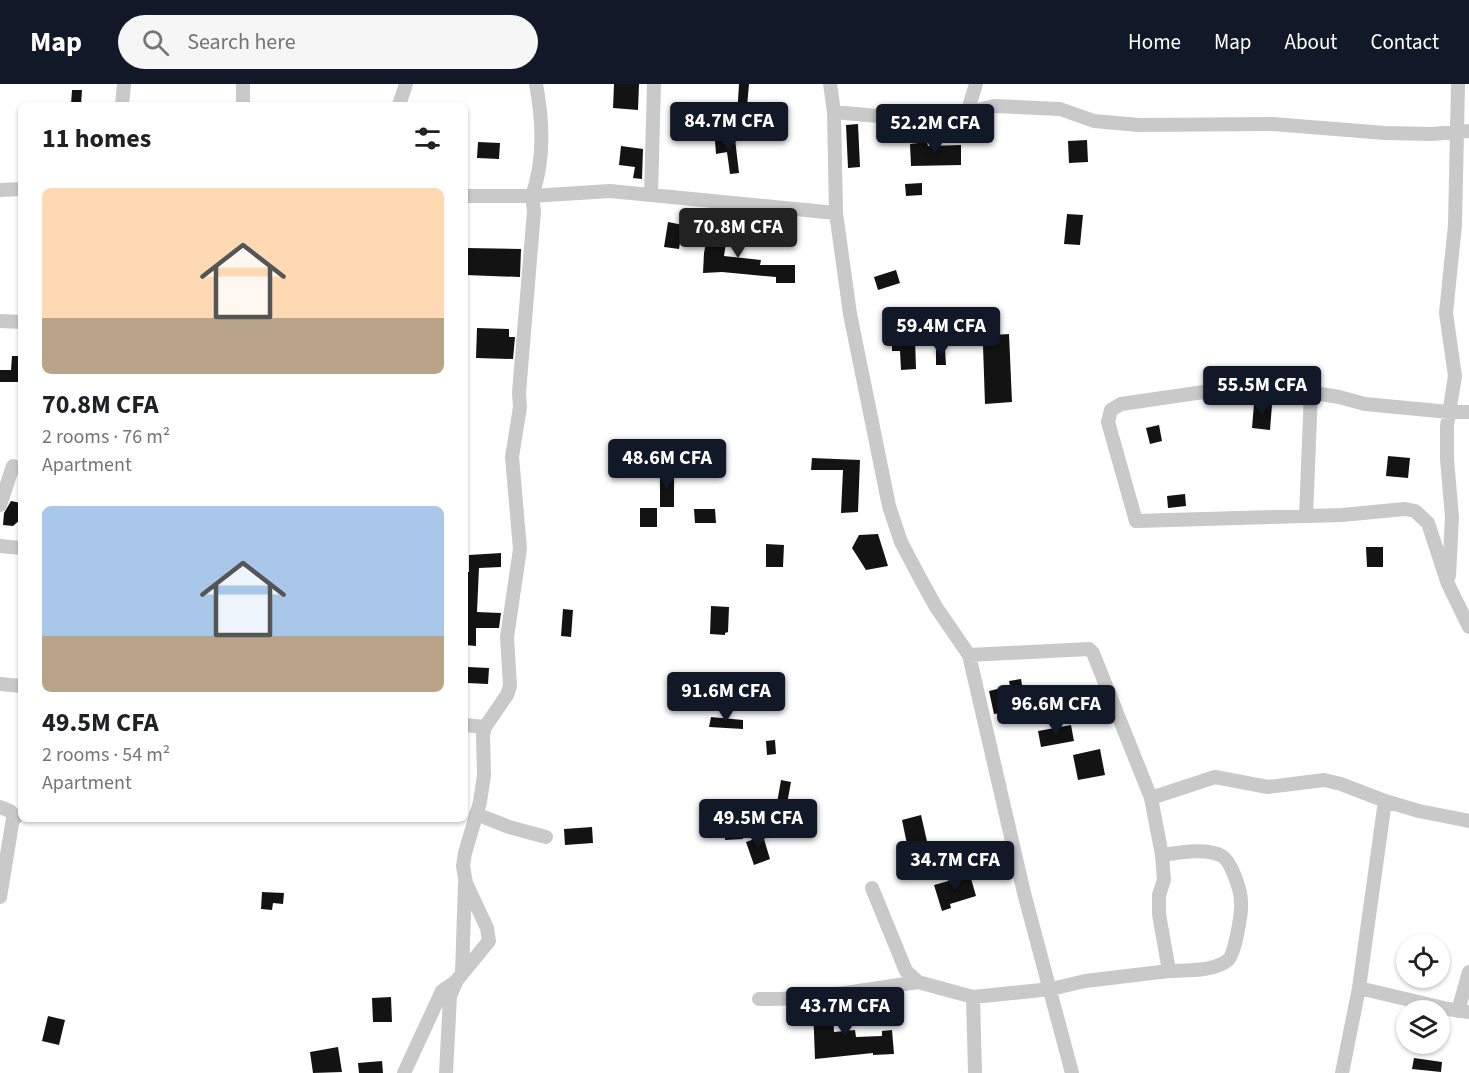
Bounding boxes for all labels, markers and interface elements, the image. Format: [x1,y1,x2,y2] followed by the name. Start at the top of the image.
[118,15,538,69] search box
[30,22,82,62] text: Map
[139,26,172,59] icon: search
[187,26,296,58] text: Search here
[1128,27,1181,57] text: Home
[1214,27,1252,57] text: Map
[1285,27,1337,57] text: About
[1370,27,1439,57] text: Contact
[660,102,798,153] pin: 84.7M CFA
[866,104,1004,155] pin: 52.2M CFA
[684,107,774,135] text: 84.7M CFA
[890,109,980,137] text: 52.2M CFA
[42,120,151,157] text: 11 homes
[411,122,444,155] icon: filters
[669,208,807,259] pin: 70.8M CFA
[693,213,783,241] text: 70.8M CFA
[189,227,297,335] icon: home
[872,307,1010,358] pin: 59.4M CFA
[896,312,986,340] text: 59.4M CFA
[1193,366,1331,417] pin: 55.5M CFA
[1217,371,1307,399] text: 55.5M CFA
[42,386,159,423] text: 70.8M CFA
[42,423,170,451] text: 2 rooms · 76 m²
[598,439,736,490] pin: 48.6M CFA
[622,444,712,472] text: 48.6M CFA
[42,451,132,479] text: Apartment
[189,545,297,653] icon: home
[657,672,795,723] pin: 91.6M CFA
[681,677,771,705] text: 91.6M CFA
[987,685,1125,736] pin: 96.6M CFA
[1011,690,1101,718] text: 96.6M CFA
[42,704,159,741] text: 49.5M CFA
[42,741,170,769] text: 2 rooms · 54 m²
[42,769,132,797] text: Apartment
[689,799,827,850] pin: 49.5M CFA
[713,804,803,832] text: 49.5M CFA
[886,841,1024,892] pin: 34.7M CFA
[910,846,1000,874] text: 34.7M CFA
[1396,934,1450,1054] map controls
[1396,934,1450,988] button: locate
[776,987,914,1038] pin: 43.7M CFA
[800,992,890,1020] text: 43.7M CFA
[1396,1000,1450,1054] button: layers

